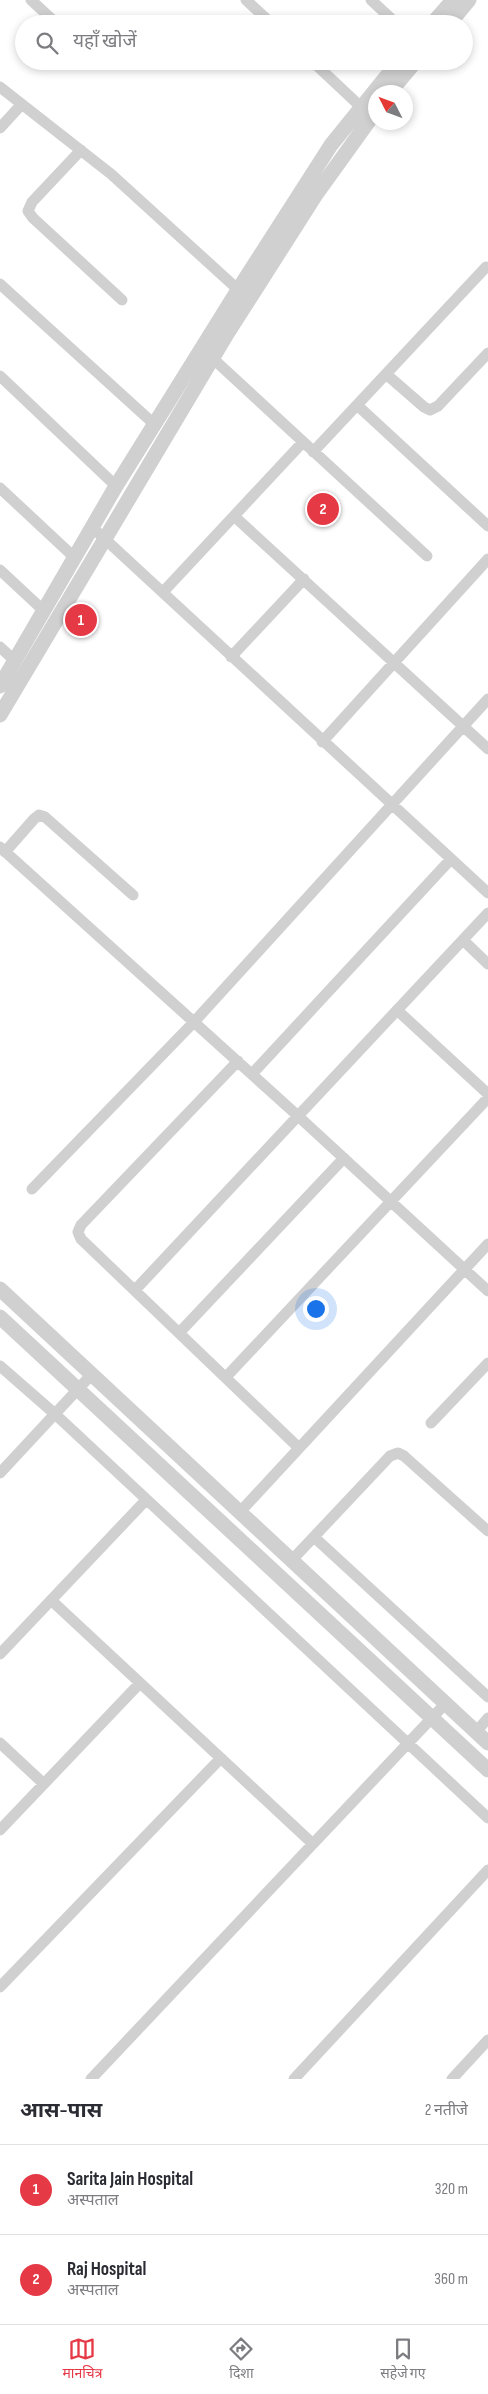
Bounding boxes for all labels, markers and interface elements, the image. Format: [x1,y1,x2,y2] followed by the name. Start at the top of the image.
[15,15,473,70] search box
[33,29,61,57] icon: search
[73,30,137,53] text: यहाँ खोजें
[368,85,413,130] north arrow
[307,490,339,528] pin: 2
[65,601,97,639] pin: 1
[303,1296,329,1322] your location
[20,2098,102,2123] text: आस-पास
[425,2101,468,2120] text: 2 नतीजे
[67,2168,193,2191] text: Sarita Jain Hospital
[33,2180,39,2199] text: 1
[435,2180,468,2199] text: 320 m
[67,2191,119,2210] text: अस्पताल
[67,2258,146,2281] text: Raj Hospital
[32,2270,40,2289] text: 2
[434,2270,468,2289] text: 360 m
[67,2281,119,2300] text: अस्पताल
[62,2335,102,2384] tab: मानचित्र
[227,2335,255,2384] tab: दिशा
[380,2335,426,2384] tab: सहेजे गए

